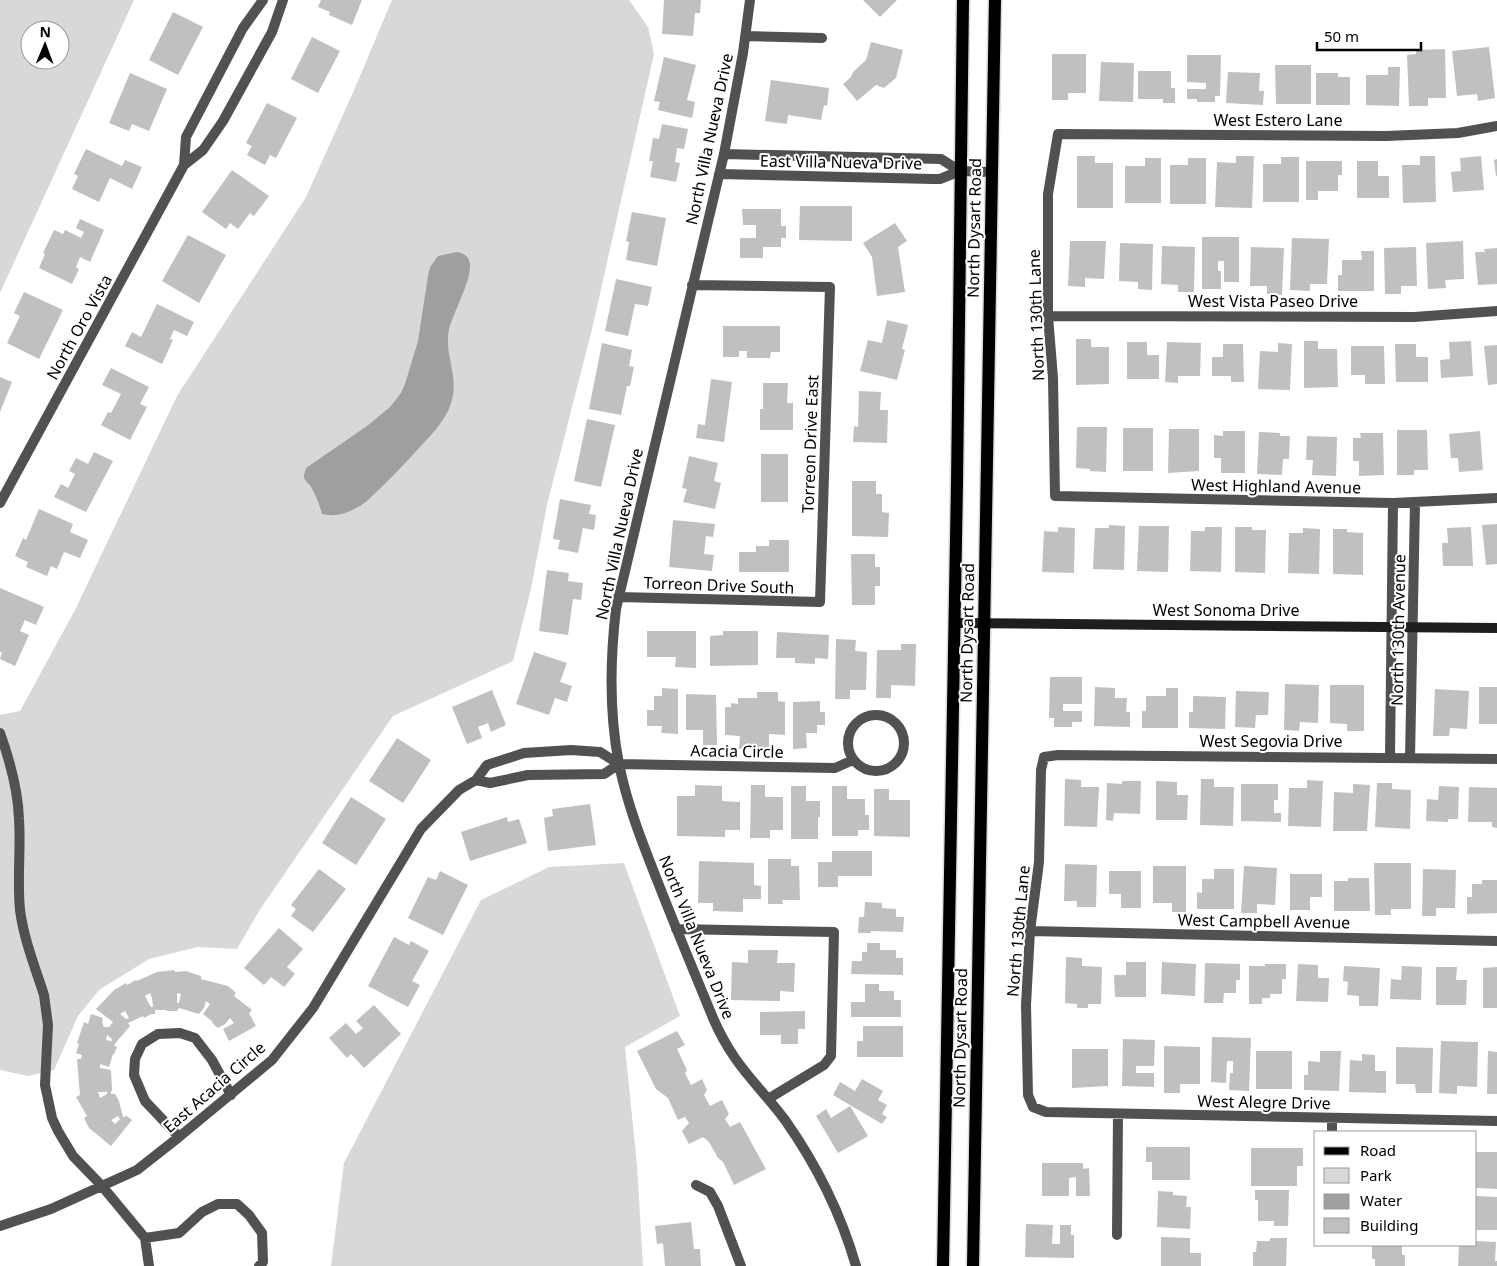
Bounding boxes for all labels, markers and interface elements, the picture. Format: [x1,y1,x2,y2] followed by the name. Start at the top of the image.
[20,20,70,70] north arrow
[1317,20,1421,52] scale bar
[39,22,51,41] text: N
[1324,26,1359,46] text: 50 m
[680,51,738,227] street label: North Villa Nueva Drive
[1214,109,1342,131] street label: West Estero Lane
[760,150,922,174] street label: East Villa Nueva Drive
[962,158,986,298] street label: North Dysart Road
[1023,249,1049,381] street label: North 130th Lane
[41,270,117,384] street label: North Oro Vista
[1188,290,1358,312] street label: West Vista Paseo Drive
[797,374,823,513] street label: Torreon Drive East
[590,446,648,622] street label: North Villa Nueva Drive
[1191,474,1361,498] street label: West Highland Avenue
[1386,554,1410,706] street label: North 130th Avenue
[955,563,979,703] street label: North Dysart Road
[643,571,795,599] street label: Torreon Drive South
[1153,599,1299,621] street label: West Sonoma Drive
[1199,730,1343,752] street label: West Segovia Drive
[690,739,784,763] street label: Acacia Circle
[654,852,740,1022] street label: North Villa Nueva Drive
[1001,864,1035,998] street label: North 130th Lane
[1178,908,1350,934] street label: West Campbell Avenue
[948,968,972,1108] street label: North Dysart Road
[158,1036,270,1138] street label: East Acacia Circle
[1197,1090,1331,1114] street label: West Alegre Drive
[1314,1131,1477,1246] legend
[1360,1140,1396,1160] text: Road
[1360,1165,1392,1185] text: Park
[1360,1190,1402,1210] text: Water
[1360,1215,1418,1235] text: Building

